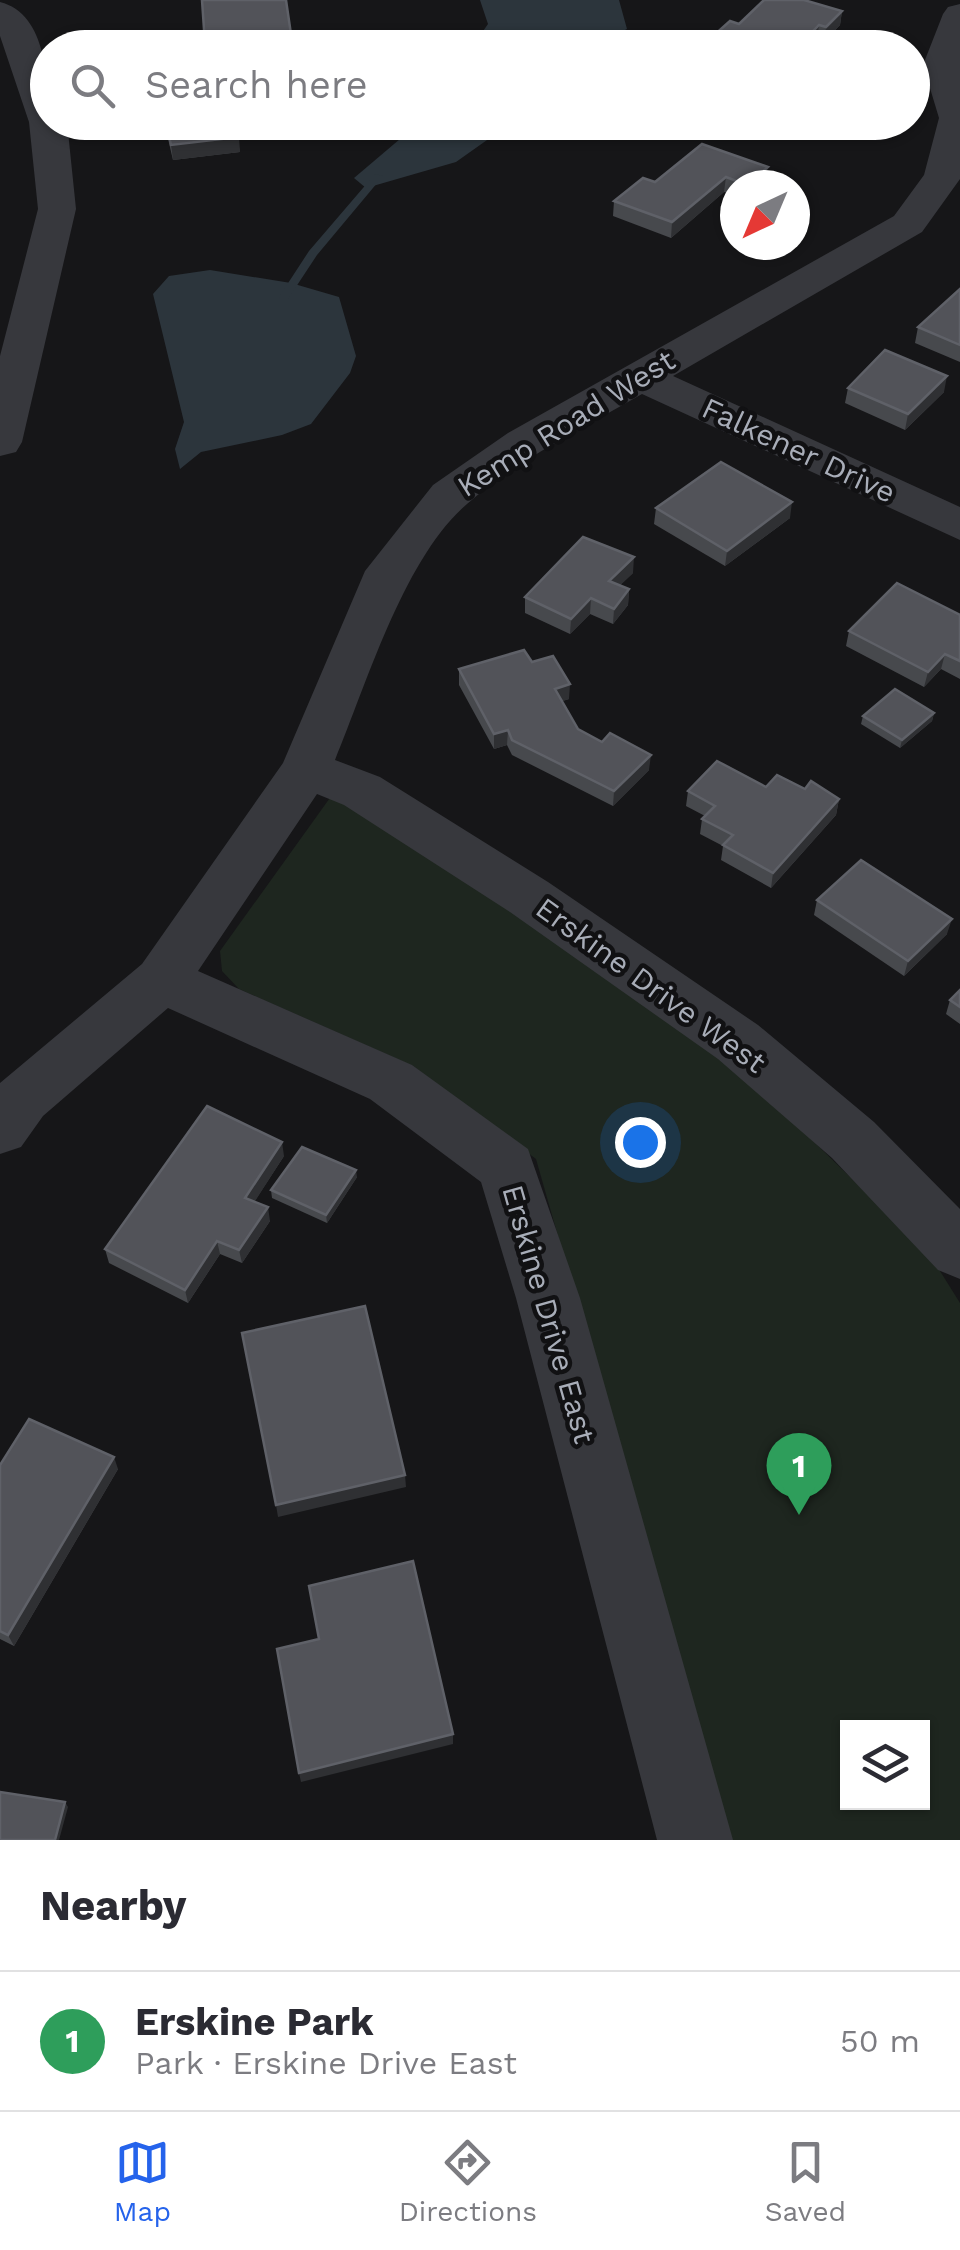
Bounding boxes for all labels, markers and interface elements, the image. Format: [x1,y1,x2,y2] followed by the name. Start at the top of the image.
[30,30,930,140] search box
[65,58,120,113] icon: search
[145,63,368,107] text: Search here
[720,170,810,260] north arrow
[451,342,681,504] street label: Kemp Road West
[697,390,901,510] street label: Falkener Drive
[529,890,773,1080] street label: Erskine Drive West
[615,1117,666,1168] your location
[495,1181,603,1448] street label: Erskine Drive East
[766,1432,832,1515] pin: 1
[840,1720,930,1810] map controls
[840,1720,930,1810] button: layers
[40,1881,187,1930] text: Nearby
[135,2000,374,2044] text: Erskine Park
[66,2022,79,2060] text: 1
[840,2022,920,2060] text: 50 m
[135,2044,517,2082] text: Park · Erskine Drive East
[114,2135,171,2228] tab: Map
[399,2135,537,2228] tab: Directions
[765,2135,846,2228] tab: Saved

